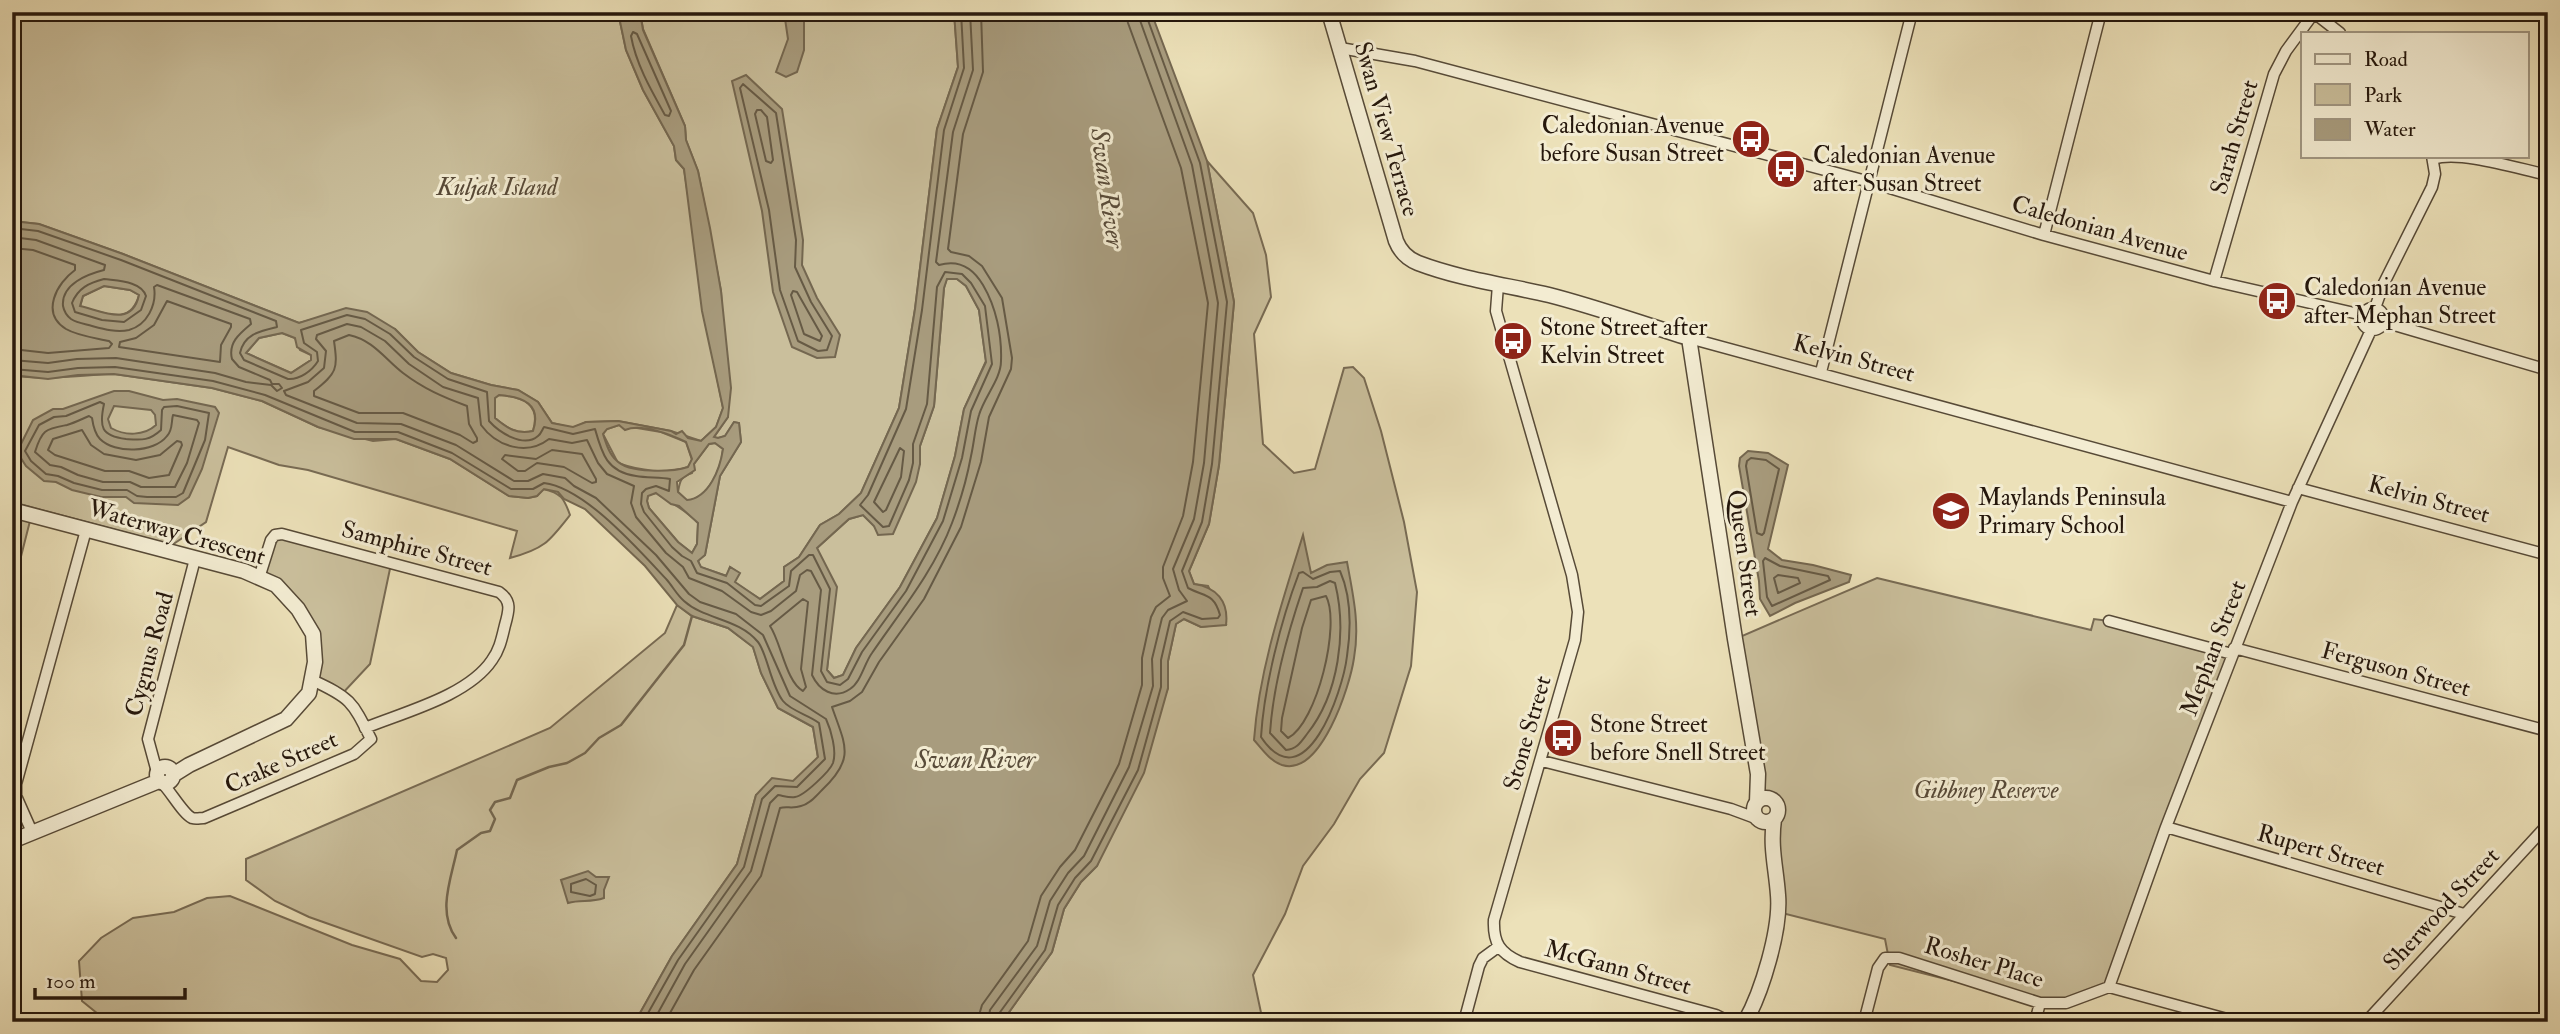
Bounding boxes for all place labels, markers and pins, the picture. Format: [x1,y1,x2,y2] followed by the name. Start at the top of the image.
[1540,110,1724,169] place label: Caledonian Avenue before Susan Street
[1730,118,1772,160] bus stop icon: Caledonian Avenue before Susan Street
[1813,140,1995,199] place label: Caledonian Avenue after Susan Street
[1765,148,1807,190] bus stop icon: Caledonian Avenue after Susan Street
[2304,272,2496,331] place label: Caledonian Avenue after Mephan Street
[2256,280,2298,322] bus stop icon: Caledonian Avenue after Mephan Street
[1540,312,1707,371] place label: Stone Street after Kelvin Street
[1492,320,1534,362] bus stop icon: Stone Street after Kelvin Street
[1978,482,2167,541] place label: Maylands Peninsula Primary School
[1930,490,1972,532] school or university icon: Maylands Peninsula Primary School
[1590,709,1766,768] place label: Stone Street before Snell Street
[1542,717,1584,759] bus stop icon: Stone Street before Snell Street

